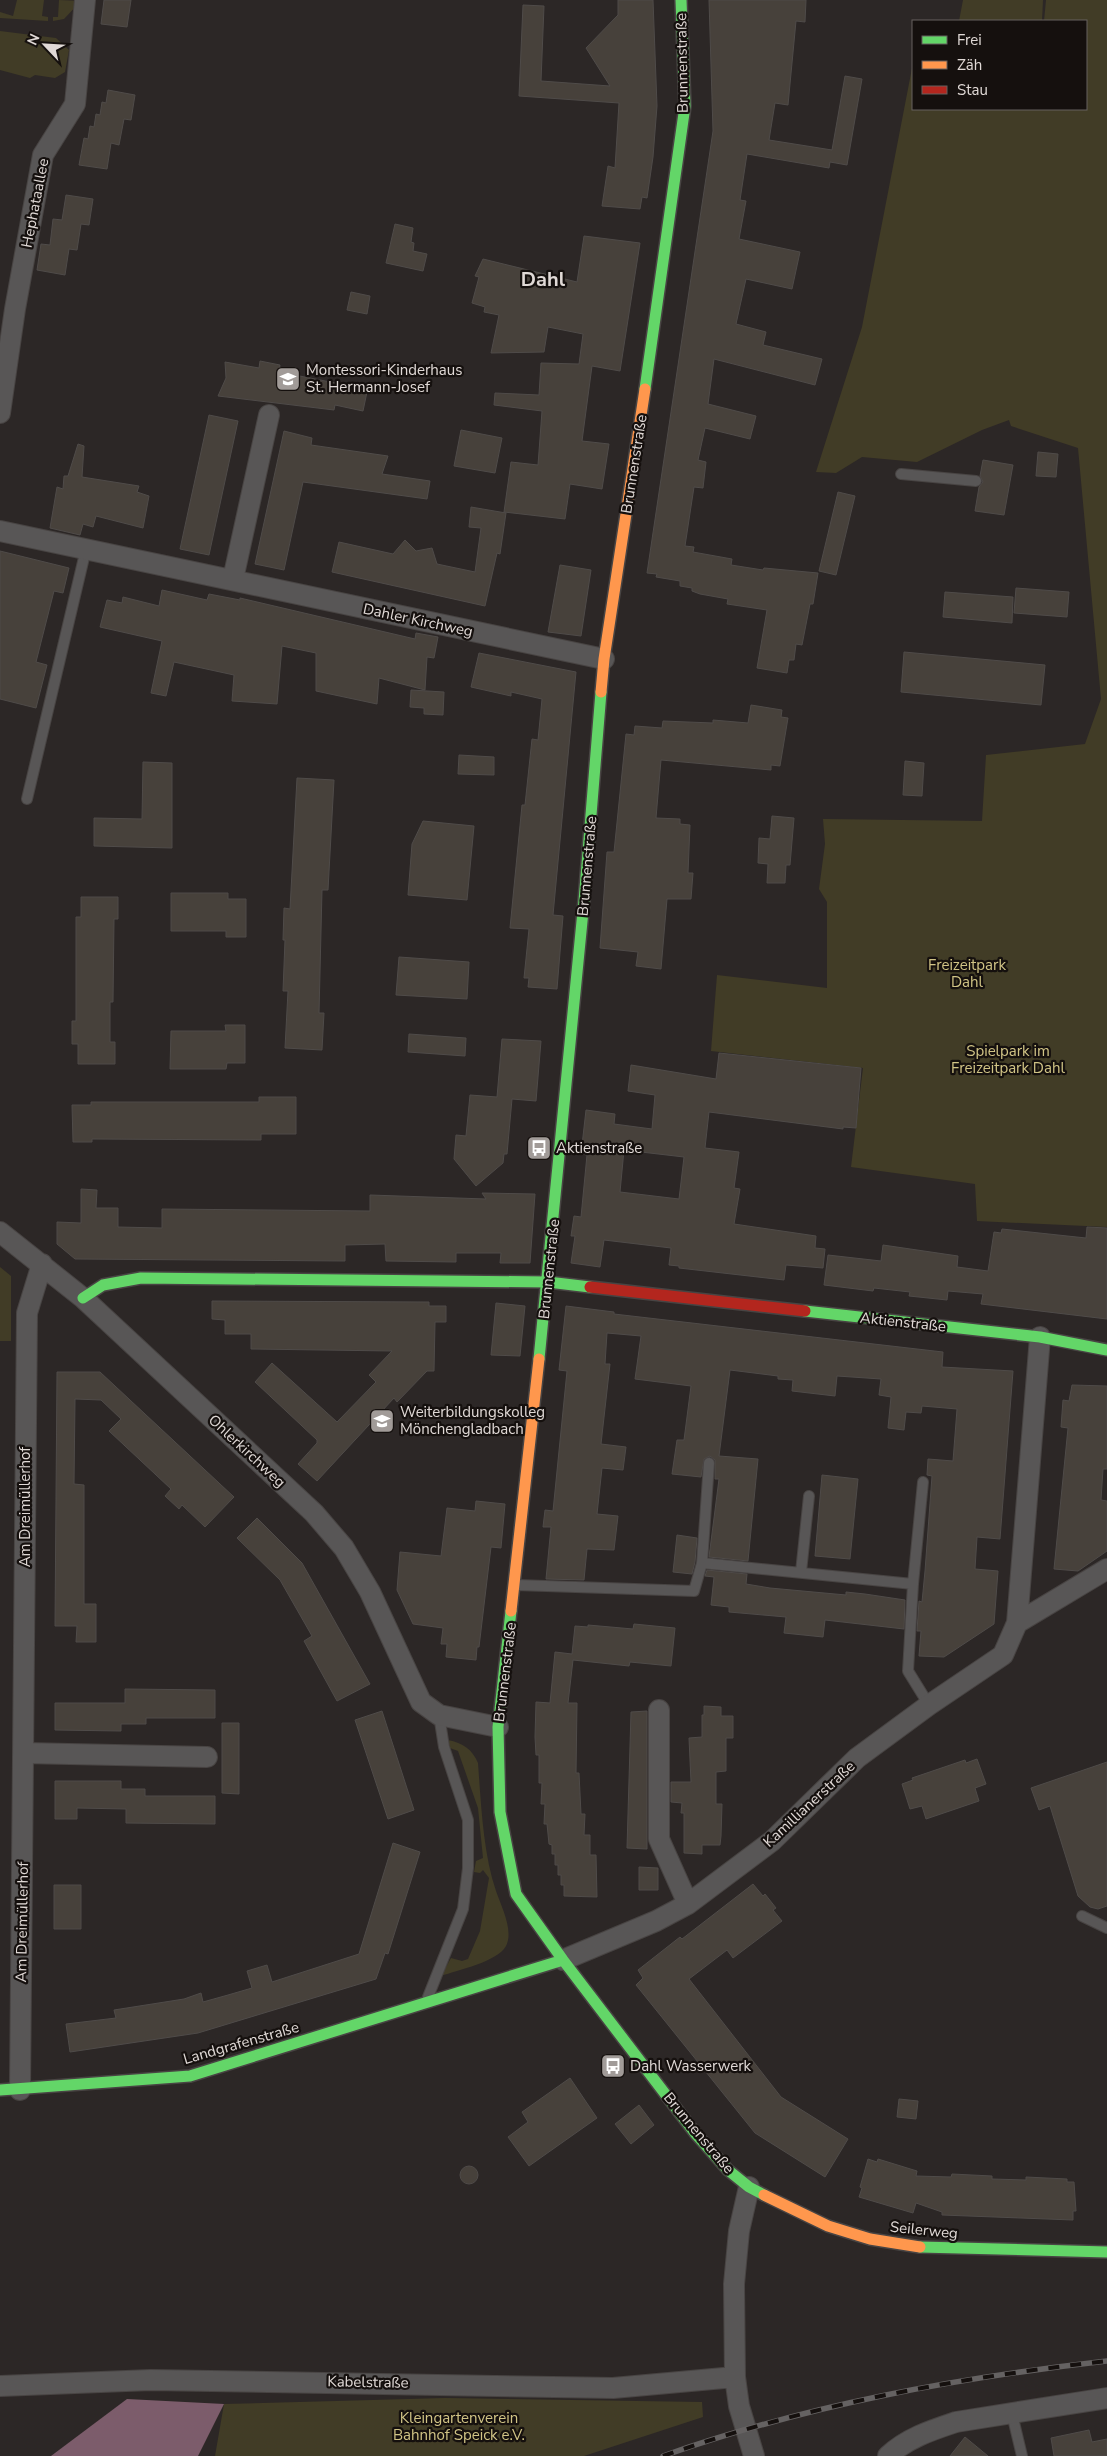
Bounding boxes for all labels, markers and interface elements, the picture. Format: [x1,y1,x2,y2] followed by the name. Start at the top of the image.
[671,13,693,113] street label: Brunnenstraße
[20,20,70,70] north arrow
[912,20,1087,110] legend
[957,30,982,50] text: Frei
[23,31,44,48] text: N
[957,55,982,75] text: Zäh
[957,80,988,100] text: Stau
[17,157,53,249] street label: Hephataallee
[521,266,566,293] district label: Dahl
[306,360,462,397] place label: Montessori-Kinderhaus St. Hermann-Josef
[275,366,301,392] school or university icon: Montessori-Kinderhaus St. Hermann-Josef
[616,413,652,515] street label: Brunnenstraße
[361,599,475,641] street label: Dahler Kirchweg
[573,815,601,917] street label: Brunnenstraße
[928,955,1006,992] park label: Freizeitpark Dahl
[951,1041,1065,1078] park label: Spielpark im Freizeitpark Dahl
[526,1135,552,1161] bus stop icon: Aktienstraße
[556,1138,642,1158] place label: Aktienstraße
[534,1218,564,1320] street label: Brunnenstraße
[859,1308,947,1336] street label: Aktienstraße
[400,1402,545,1439] place label: Weiterbildungskolleg Mönchengladbach
[369,1408,395,1434] school or university icon: Weiterbildungskolleg Mönchengladbach
[204,1410,290,1492] street label: Ohlerkirchweg
[15,1446,35,1567] street label: Am Dreimüllerhof
[489,1621,521,1723] street label: Brunnenstraße
[759,1756,859,1852] street label: Kamillianerstraße
[11,1860,33,1983] street label: Am Dreimüllerhof
[181,2017,301,2069] street label: Landgrafenstraße
[600,2053,626,2079] bus stop icon: Dahl Wasserwerk
[630,2056,752,2076] place label: Dahl Wasserwerk
[659,2088,739,2178] street label: Brunnenstraße
[889,2216,959,2244] street label: Seilerweg
[327,2371,409,2393] street label: Kabelstraße
[393,2408,525,2445] park label: Kleingartenverein Bahnhof Speick e.V.

